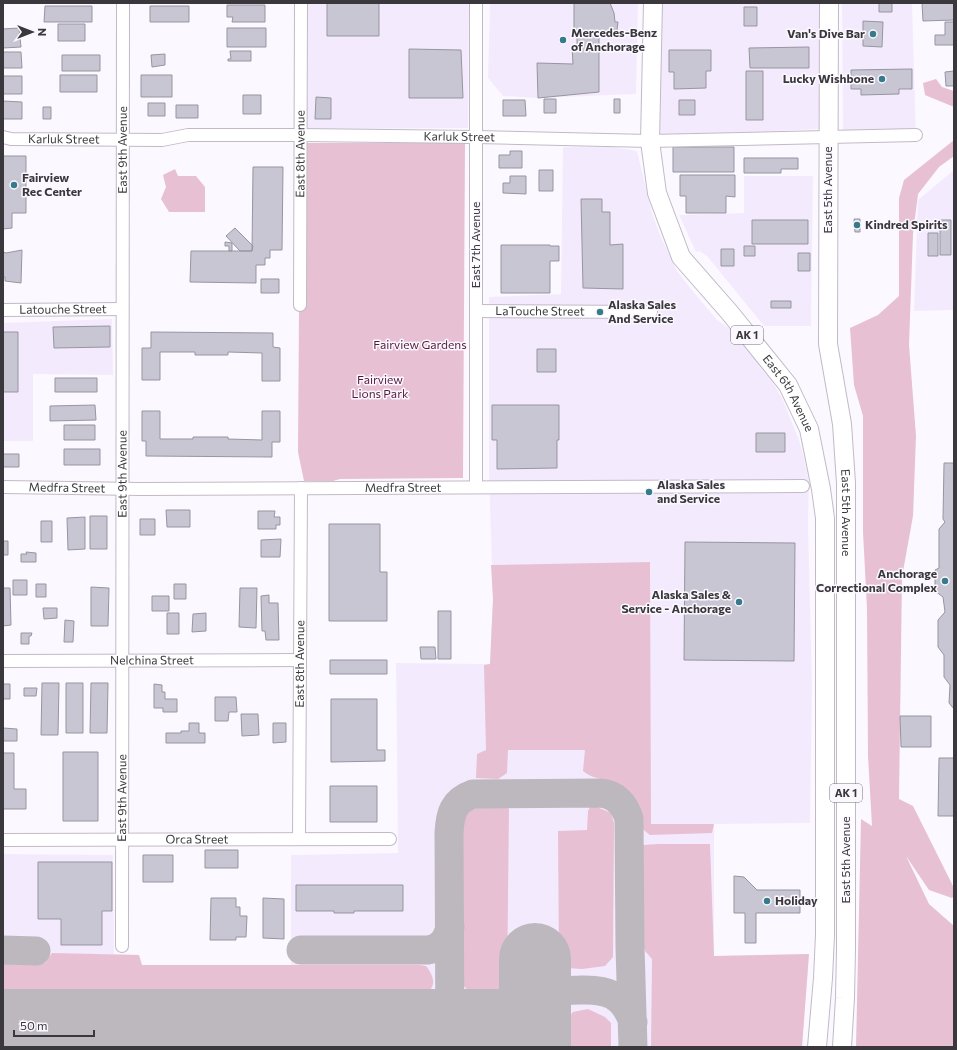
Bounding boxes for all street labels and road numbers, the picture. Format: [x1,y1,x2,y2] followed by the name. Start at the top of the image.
[115,106,129,194] street label: East 9th Avenue
[292,110,307,198] street label: East 8th Avenue
[423,128,495,143] street label: Karluk Street
[28,131,100,146] street label: Karluk Street
[820,146,834,234] street label: East 5th Avenue
[468,202,482,288] street label: East 7th Avenue
[19,301,107,316] street label: Latouche Street
[495,303,585,318] street label: LaTouche Street
[731,326,763,344] road number: AK 1
[760,352,817,434] street label: East 6th Avenue
[114,430,129,518] street label: East 9th Avenue
[839,469,854,556] street label: East 5th Avenue
[29,479,106,494] street label: Medfra Street
[365,480,441,494] street label: Medfra Street
[292,620,306,708] street label: East 8th Avenue
[110,652,194,667] street label: Nelchina Street
[114,754,128,842] street label: East 9th Avenue
[830,784,862,802] road number: AK 1
[838,816,852,904] street label: East 5th Avenue
[166,831,229,846] street label: Orca Street

